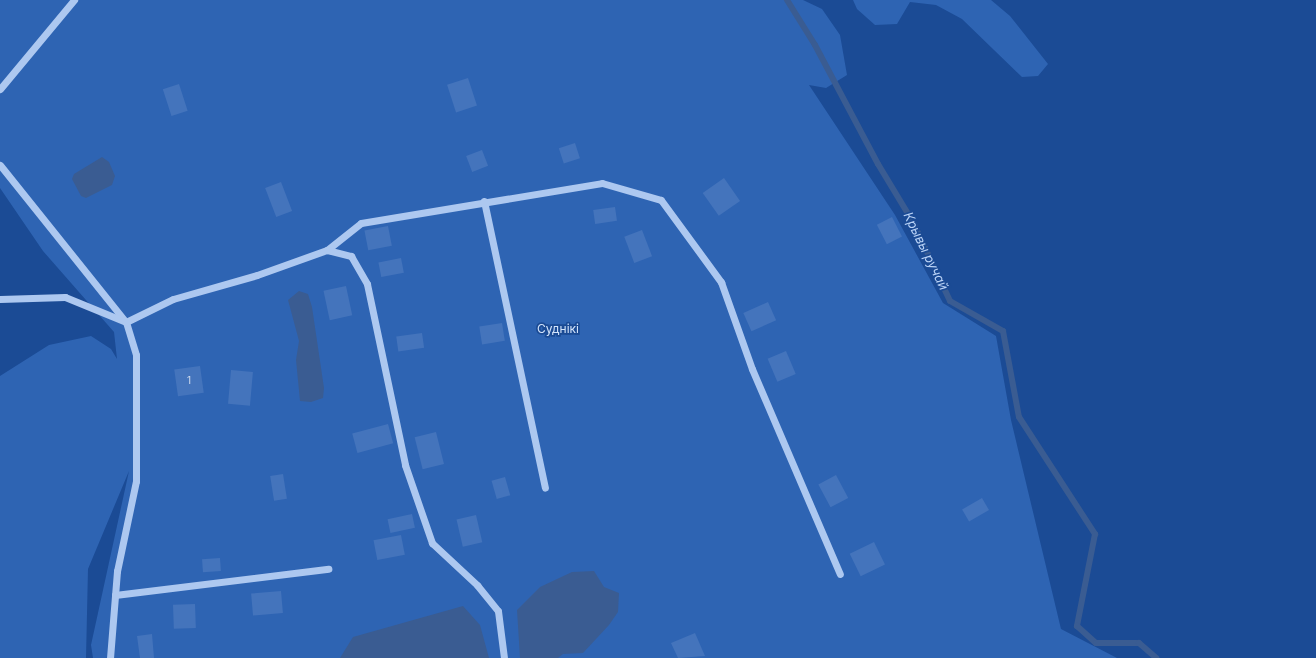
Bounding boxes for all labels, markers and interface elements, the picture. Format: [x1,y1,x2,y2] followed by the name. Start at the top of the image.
[900,209,952,293] water label: Крывы ручай
[537,322,579,336] park label: Суднікі
[187,375,191,387] house number: 1

